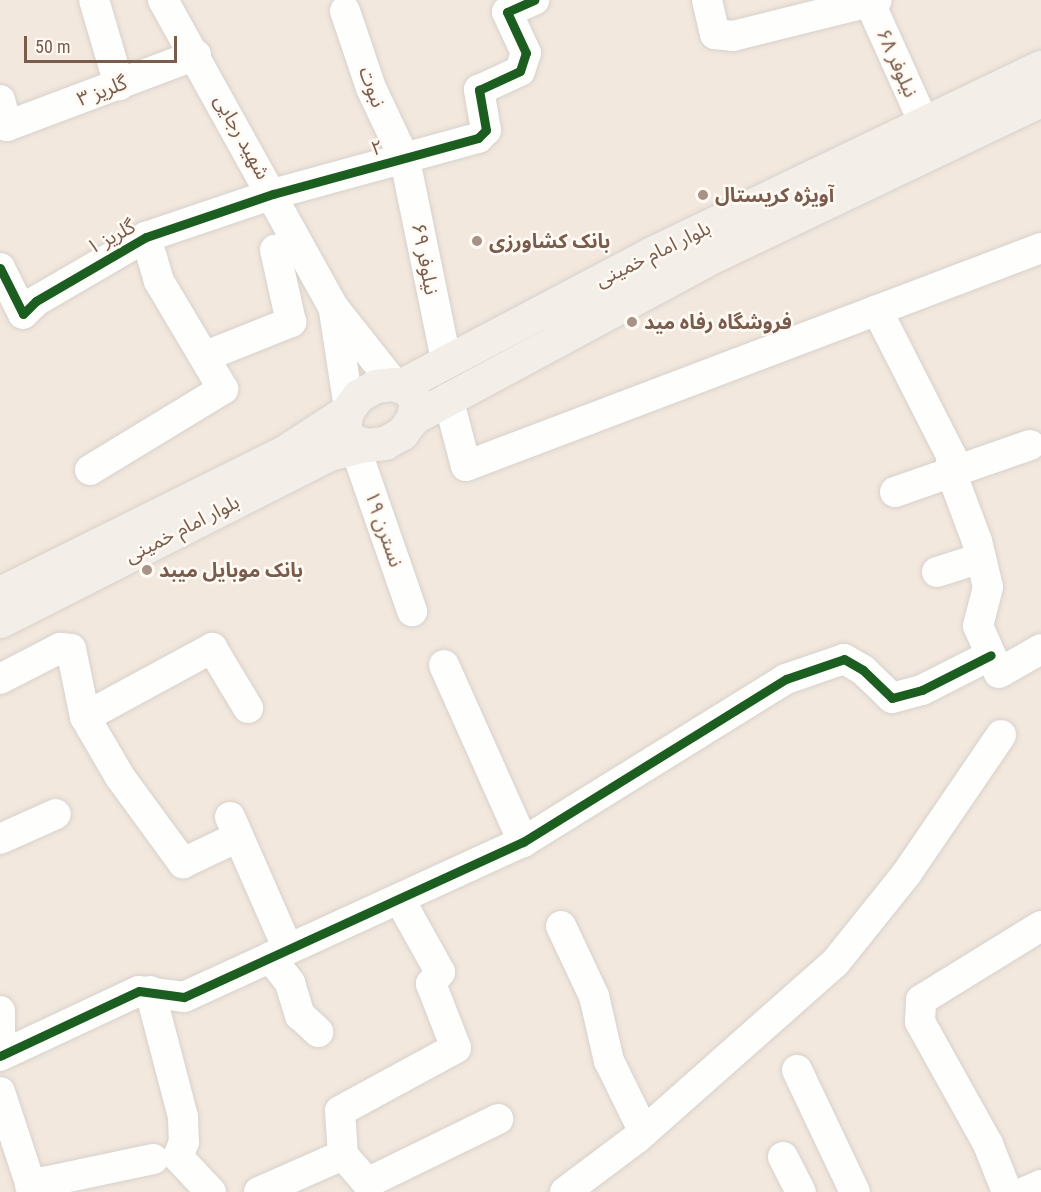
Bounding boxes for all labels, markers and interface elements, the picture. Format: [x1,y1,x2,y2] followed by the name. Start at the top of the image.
[27,24,180,62] scale bar
[871,25,923,101] street label: نیلوفر ۶۸
[35,36,70,57] text: 50 m
[354,63,390,111] street label: نبوت
[74,71,130,111] street label: گلریز ۳
[209,90,275,184] street label: شهید رجایی
[369,135,385,161] street label: ۲
[715,183,834,207] place label: آویژه کریستال
[696,188,710,202] marker: آویژه کریستال
[83,214,139,260] street label: گلریز ۱
[591,216,715,292] street label: بلوار امام خمینی
[406,221,444,297] street label: نیلوفر ۶۹
[489,229,610,253] place label: بانک کشاورزی
[470,234,484,248] marker: بانک کشاورزی
[644,310,792,334] place label: فروشگاه رفاه مید
[625,315,639,329] marker: فروشگاه رفاه مید
[360,488,408,570] street label: نسترن ۱۹
[121,490,243,568] street label: بلوار امام خمینی
[159,558,303,582] place label: بانک موبایل میبد
[140,563,154,577] marker: بانک موبایل میبد

